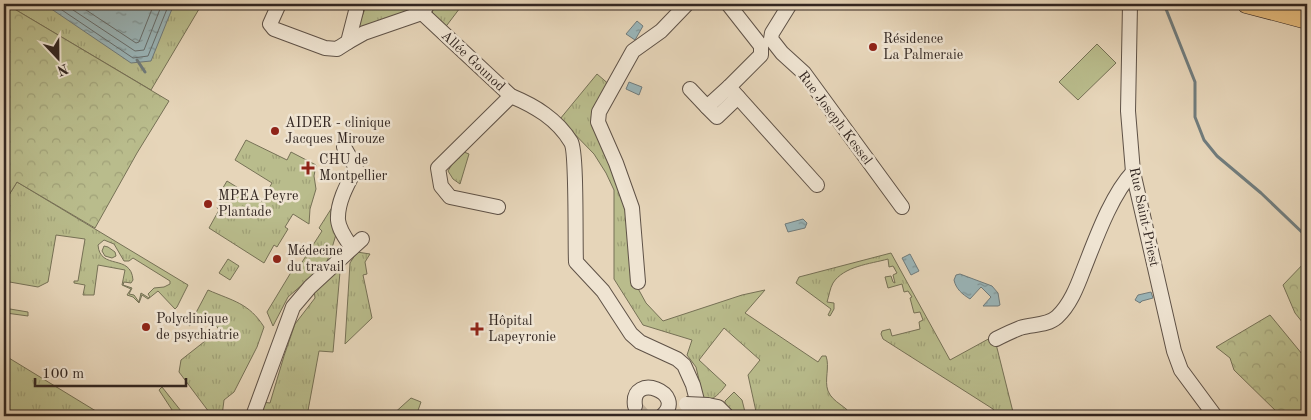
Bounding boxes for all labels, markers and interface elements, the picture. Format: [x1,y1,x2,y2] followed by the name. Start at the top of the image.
[438,28,508,94] street label: Allée Gounod
[32,32,82,82] north arrow
[883,32,963,62] place label: Résidence La Palmeraie
[867,41,879,53] marker: Résidence La Palmeraie
[55,61,70,78] text: N
[795,69,875,168] street label: Rue Joseph Kessel
[285,116,391,146] place label: AIDER - clinique Jacques Mirouze
[269,125,281,137] marker: AIDER - clinique Jacques Mirouze
[319,153,388,183] place label: CHU de Montpellier
[301,161,315,175] marker: CHU de Montpellier
[1127,166,1161,268] street label: Rue Saint-Priest
[218,189,298,219] place label: MPEA Peyre Plantade
[202,198,214,210] marker: MPEA Peyre Plantade
[287,244,344,274] place label: Médecine du travail
[271,253,283,265] marker: Médecine du travail
[156,312,239,342] place label: Polyclinique de psychiatrie
[488,314,556,344] place label: Hôpital Lapeyronie
[140,321,152,333] marker: Polyclinique de psychiatrie
[470,322,484,336] marker: Hôpital Lapeyronie
[35,355,186,387] scale bar
[42,367,84,382] text: 100 m

